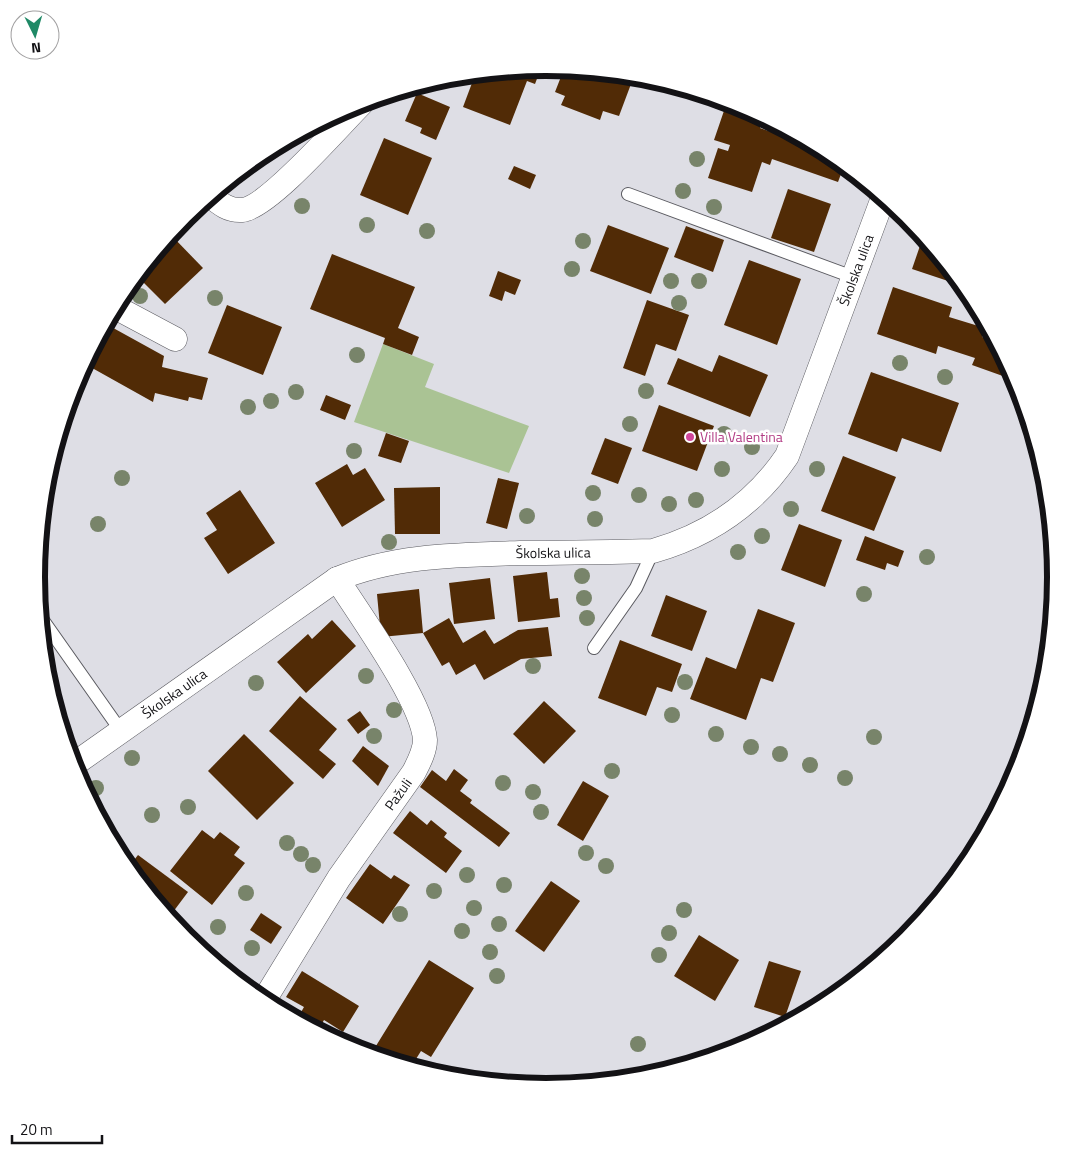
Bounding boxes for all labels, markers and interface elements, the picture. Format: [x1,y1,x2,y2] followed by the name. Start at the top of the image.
[10,10,60,60] north arrow
[30,38,42,59] text: N
[833,231,879,309] street label: Školska ulica
[700,426,783,447] place label: Villa Valentina
[684,431,696,443] marker: Villa Valentina
[515,541,591,563] street label: Školska ulica
[137,663,211,723] street label: Školska ulica
[379,773,417,814] street label: Pažuli
[12,1112,102,1144] scale bar
[20,1118,53,1141] text: 20 m

